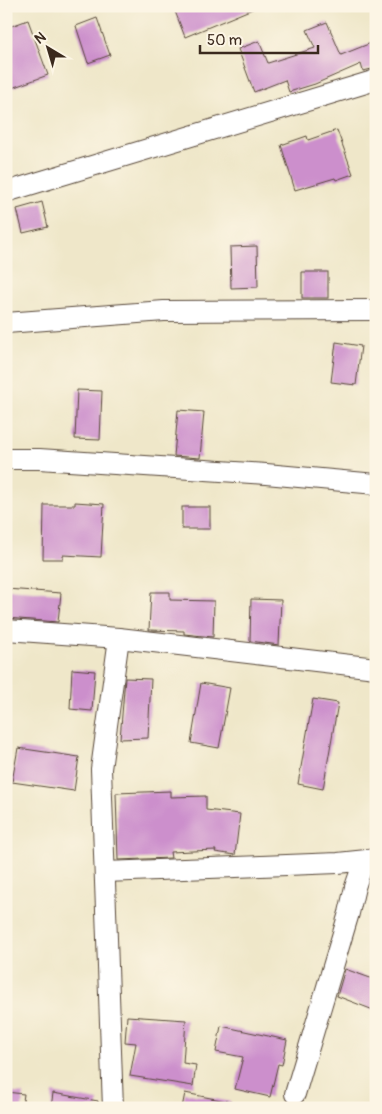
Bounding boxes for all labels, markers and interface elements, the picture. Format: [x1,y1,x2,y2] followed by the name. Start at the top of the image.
[22,22,72,72] north arrow
[200,22,317,54] scale bar
[31,29,49,48] text: N
[207,31,242,50] text: 50 m

